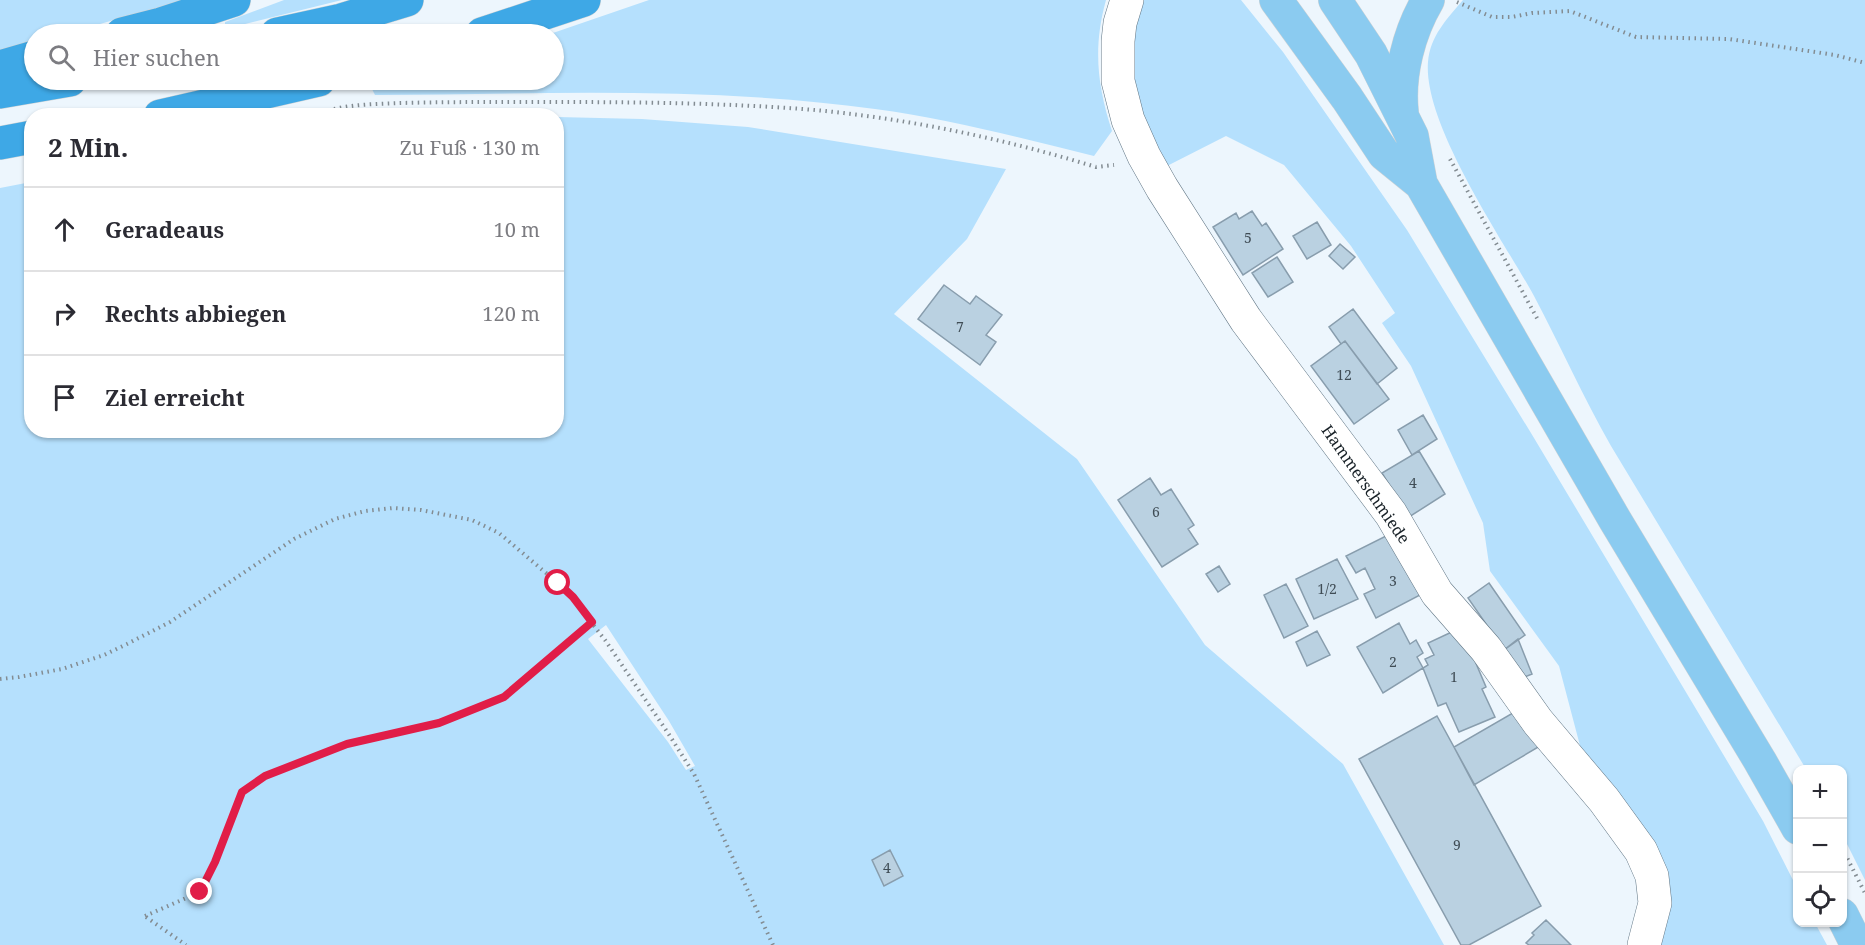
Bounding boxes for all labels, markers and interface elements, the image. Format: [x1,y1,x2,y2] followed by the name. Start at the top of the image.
[24,24,564,90] search box
[45,41,78,74] icon: search
[93,42,220,72] text: Hier suchen
[48,129,128,165] text: 2 Min.
[400,134,540,161] text: Zu Fuß · 130 m
[48,213,81,246] icon: ahead
[105,214,224,244] text: Geradeaus
[494,216,540,243] text: 10 m
[1244,228,1252,247] house number: 5
[48,297,81,330] icon: right
[105,298,286,328] text: Rechts abbiegen
[482,300,540,327] text: 120 m
[956,317,964,336] house number: 7
[1336,365,1352,384] house number: 12
[48,381,81,414] icon: arrive
[105,382,245,412] text: Ziel erreicht
[1317,420,1415,548] street label: Hammerschmiede
[1409,473,1417,492] house number: 4
[1152,502,1160,521] house number: 6
[544,569,570,595] route start
[1389,571,1397,590] house number: 3
[1317,579,1337,598] house number: 1/2
[1389,652,1397,671] house number: 2
[1450,667,1458,686] house number: 1
[1793,765,1847,927] map controls
[1793,765,1847,819] button: +
[1793,819,1847,873] button: −
[1453,835,1461,854] house number: 9
[883,858,891,877] house number: 4
[1793,873,1847,927] button: locate
[186,878,212,904] route end

